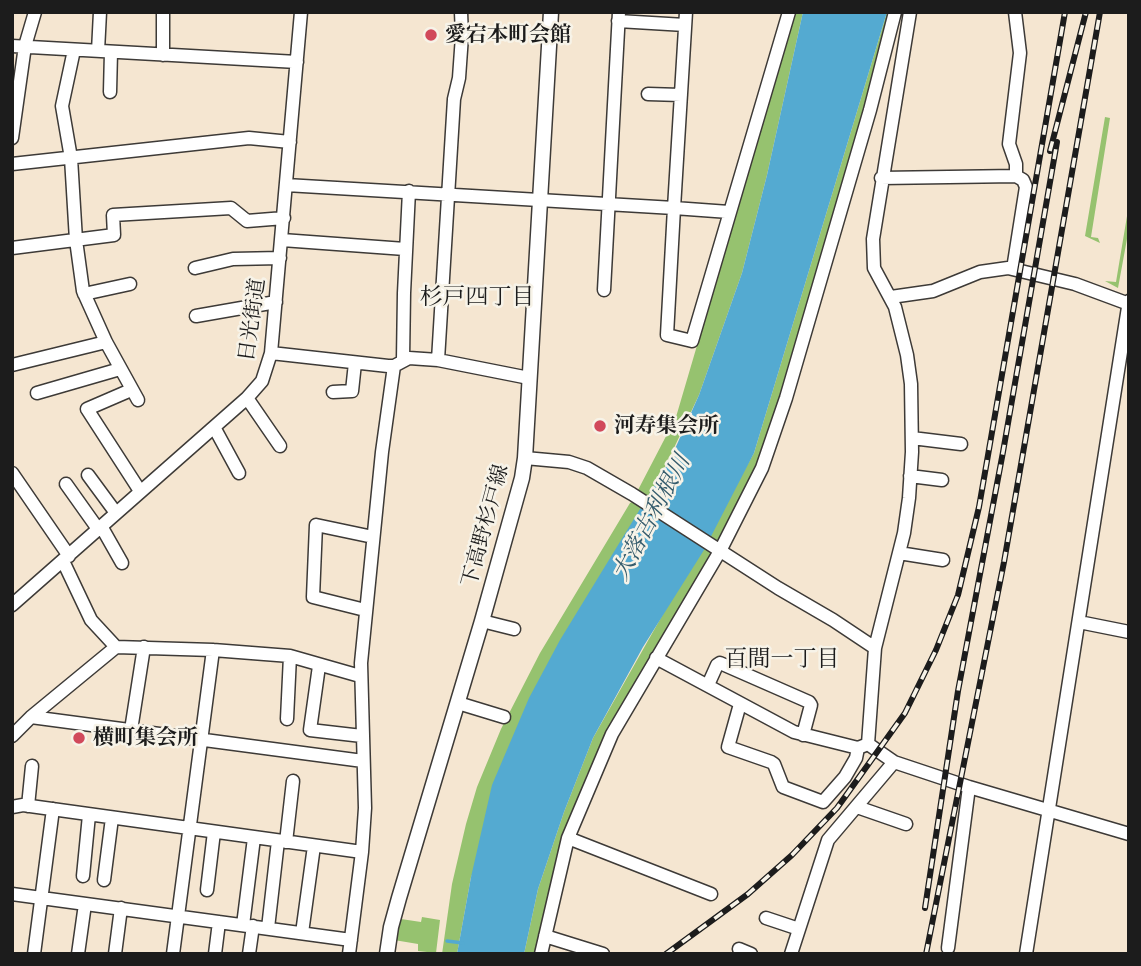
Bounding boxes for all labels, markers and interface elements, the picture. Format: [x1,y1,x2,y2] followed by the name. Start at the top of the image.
[445,22,571,48] place label: 愛宕本町会館
[423,27,439,43] marker: 愛宕本町会館
[235,277,271,363] street label: 日光街道
[420,284,534,312] district label: 杉戸四丁目
[614,413,719,439] place label: 河寿集会所
[592,418,608,434] marker: 河寿集会所
[607,451,697,585] water label: 大落古利根川
[458,462,514,590] street label: 下高野杉戸線
[725,646,839,674] district label: 百間一丁目
[93,725,198,751] place label: 横町集会所
[71,730,87,746] marker: 横町集会所

